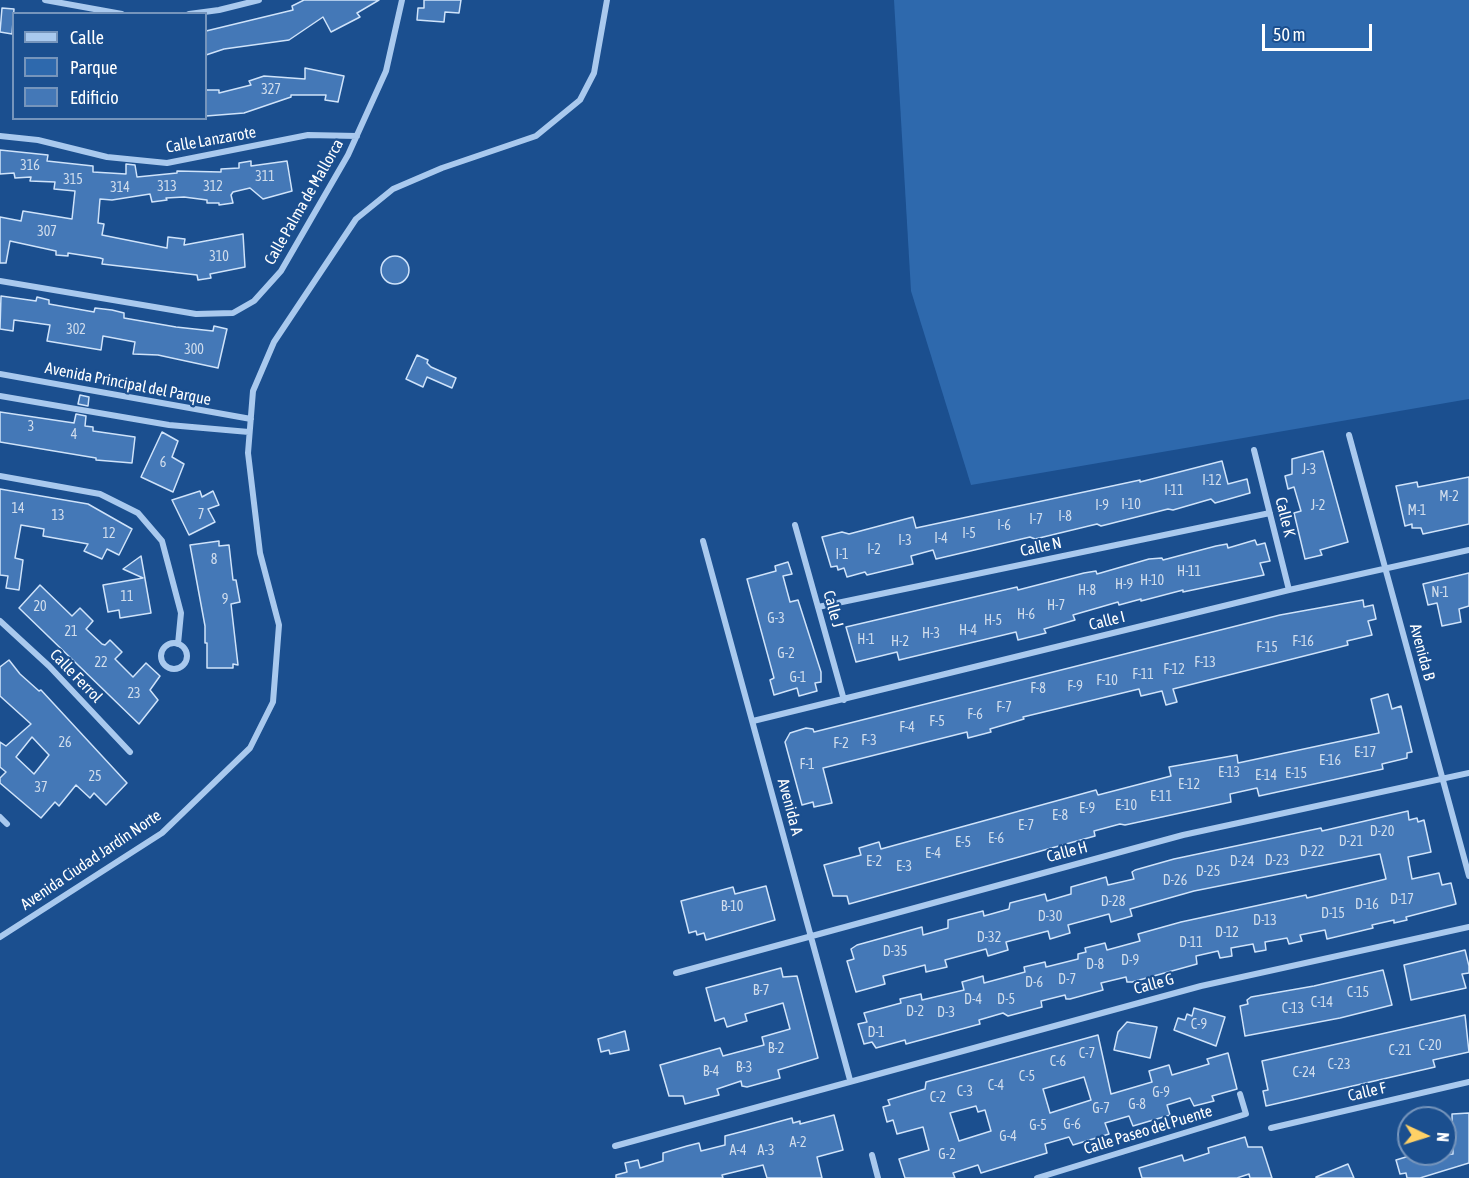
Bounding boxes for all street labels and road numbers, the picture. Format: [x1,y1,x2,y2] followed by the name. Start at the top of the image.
[165,123,257,157] street label: Calle Lanzarote
[260,136,348,268] street label: Calle Palma de Mallorca
[43,358,213,410] street label: Avenida Principal del Parque
[1271,495,1299,539] street label: Calle K
[1019,533,1063,561] street label: Calle N
[819,588,847,630] street label: Calle J
[1087,607,1127,635] street label: Calle I
[1405,622,1439,682] street label: Avenida B
[46,645,106,707] street label: Calle Ferrol
[773,776,807,838] street label: Avenida A
[17,806,165,914] street label: Avenida Ciudad Jardín Norte
[1044,837,1090,867] street label: Calle H
[1132,969,1176,999] street label: Calle G
[1346,1078,1388,1106] street label: Calle F
[1081,1101,1215,1159] street label: Calle Paseo del Puente

